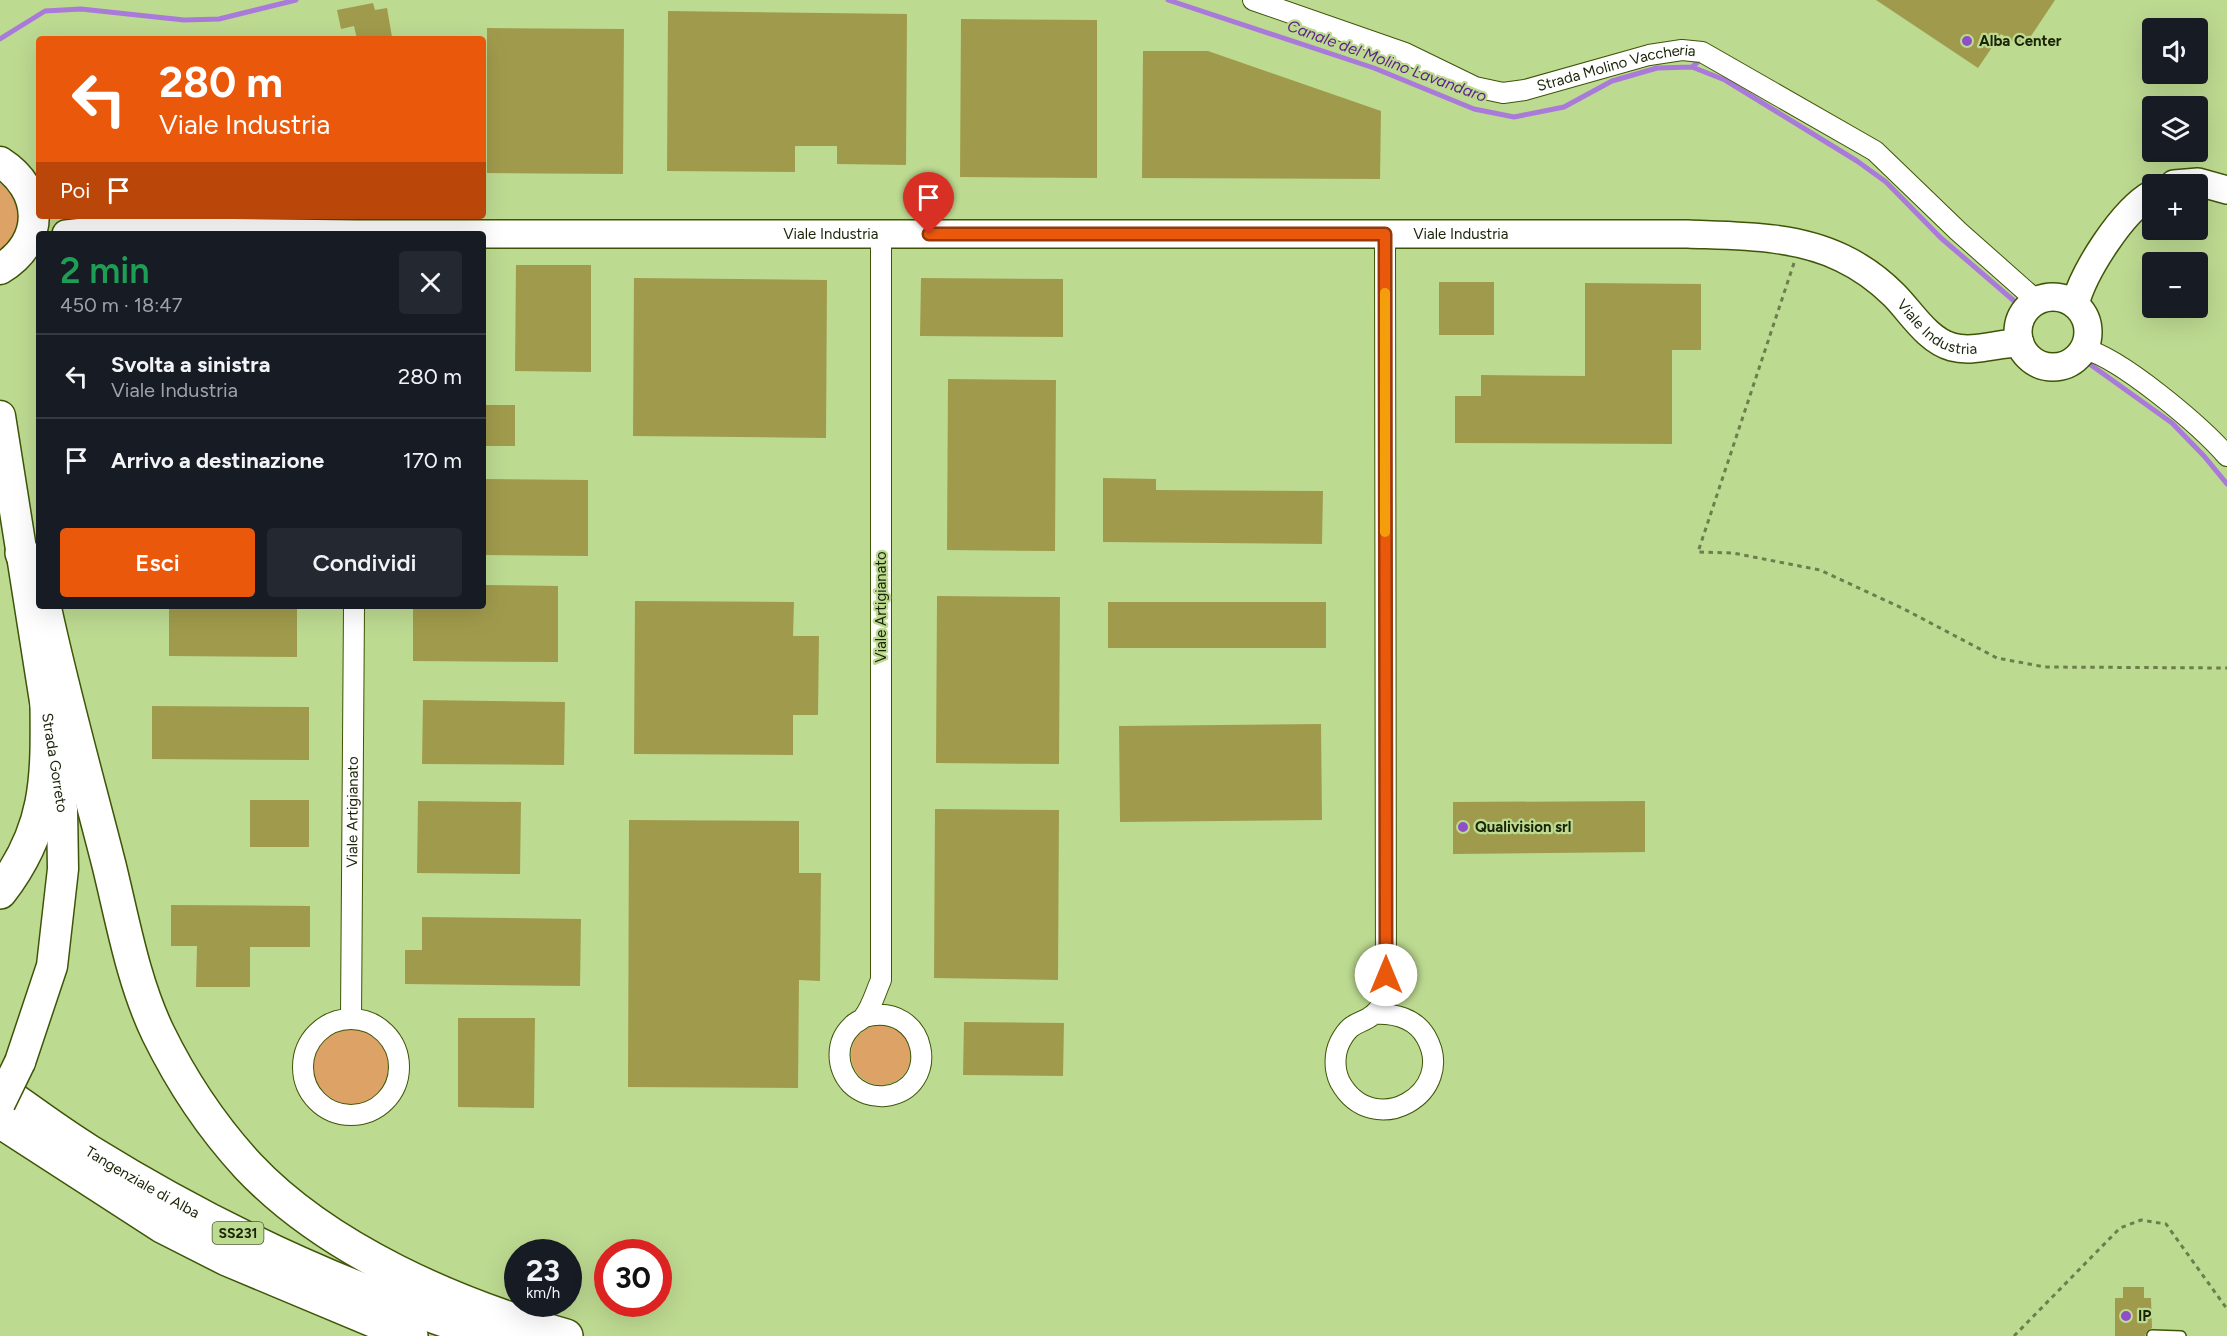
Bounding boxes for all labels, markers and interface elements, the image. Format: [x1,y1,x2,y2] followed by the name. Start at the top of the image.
[1285,16,1489,106] water label: Canale del Molino Lavandaro
[2142,18,2208,318] map controls
[2142,18,2208,84] button: sound
[1979,32,2062,50] place label: Alba Center
[1960,34,1974,48] marker: Alba Center
[1535,41,1697,95] street label: Strada Molino Vaccheria
[159,57,283,108] text: 280 m
[60,60,138,138] icon: left
[2142,96,2208,162] button: layers
[159,108,330,141] text: Viale Industria
[903,172,954,234] pin
[102,174,135,207] icon: arrive
[2142,174,2208,240] button: +
[60,177,90,204] text: Poi
[912,181,945,214] icon: arrive
[783,225,878,243] street label: Viale Industria
[1413,225,1508,243] street label: Viale Industria
[60,249,150,292] text: 2 min
[399,251,462,314] button: close
[2142,252,2208,318] button: −
[60,293,182,317] text: 450 m · 18:47
[1893,296,1978,358] street label: Viale Industria
[111,351,270,378] text: Svolta a sinistra
[60,360,93,393] icon: left
[398,363,462,390] text: 280 m
[111,378,238,402] text: Viale Industria
[60,444,93,477] icon: arrive
[111,447,324,474] text: Arrivo a destinazione
[403,447,462,474] text: 170 m
[60,528,255,597] button: Esci
[267,528,462,597] button: Condividi
[872,551,890,663] street label: Viale Artigianato
[38,712,71,814] street label: Strada Gorreto
[343,756,362,868] street label: Viale Artigianato
[1475,818,1571,836] place label: Qualivision srl
[1456,820,1470,834] marker: Qualivision srl
[1354,943,1418,1007] position arrow
[82,1142,203,1222] street label: Tangenziale di Alba
[212,1222,264,1244] road number: SS231
[594,1239,672,1317] speed limit sign: 30
[526,1252,560,1289] text: 23
[526,1284,560,1302] text: km/h
[2138,1307,2151,1325] place label: IP
[2119,1309,2133,1323] marker: IP

